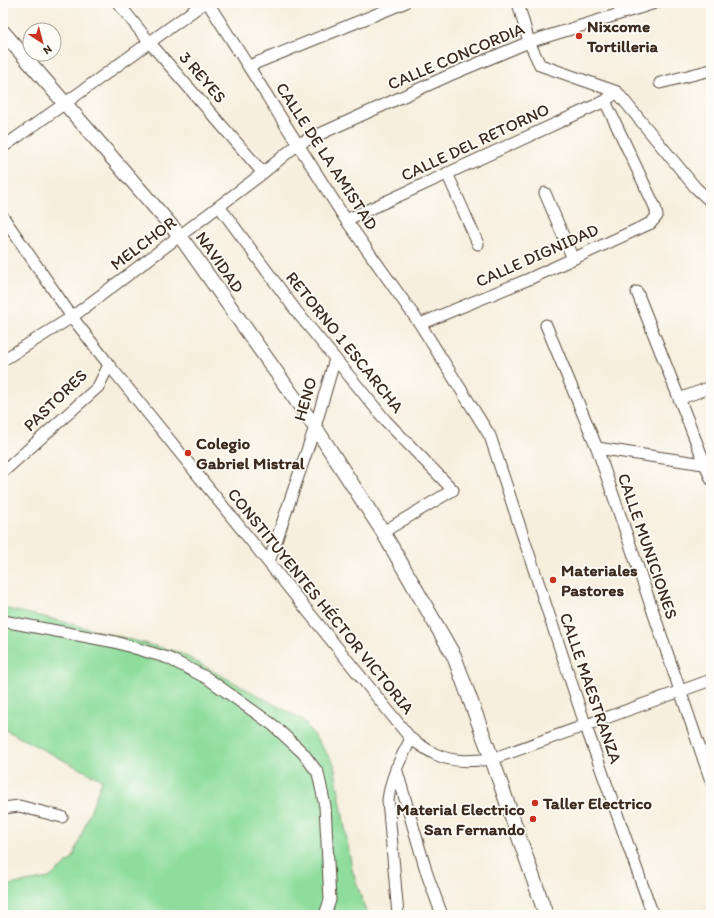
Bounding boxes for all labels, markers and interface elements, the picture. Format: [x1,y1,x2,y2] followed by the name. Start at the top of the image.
[586,16,659,56] place label: Nixcome Tortilleria
[385,18,527,94] street label: CALLE CONCORDIA
[22,22,62,62] north arrow
[574,31,584,41] marker: Nixcome Tortilleria
[41,42,54,57] text: N
[175,47,231,107] street label: 3 REYES
[272,79,382,233] street label: CALLE DE LA AMISTAD
[398,99,552,185] street label: CALLE DEL RETORNO
[106,212,180,274] street label: MELCHOR
[472,219,602,291] street label: CALLE DIGNIDAD
[192,228,248,296] street label: NAVIDAD
[282,267,408,417] street label: RETORNO 1 ESCARCHA
[19,365,91,435] street label: PASTORES
[289,375,321,423] street label: HENO
[196,433,305,473] place label: Colegio Gabriel Mistral
[183,448,193,458] marker: Colegio Gabriel Mistral
[614,470,682,622] street label: CALLE MUNICIONES
[224,484,419,718] street label: CONSTITUYENTES HÉCTOR VICTORIA
[561,560,638,600] place label: Materiales Pastores
[548,575,558,585] marker: Materiales Pastores
[556,610,626,766] street label: CALLE MAESTRANZA
[542,793,652,813] place label: Taller Electrico
[530,798,540,808] marker: Taller Electrico
[396,799,525,839] place label: Material Electrico San Fernando
[528,814,538,824] marker: Material Electrico San Fernando

